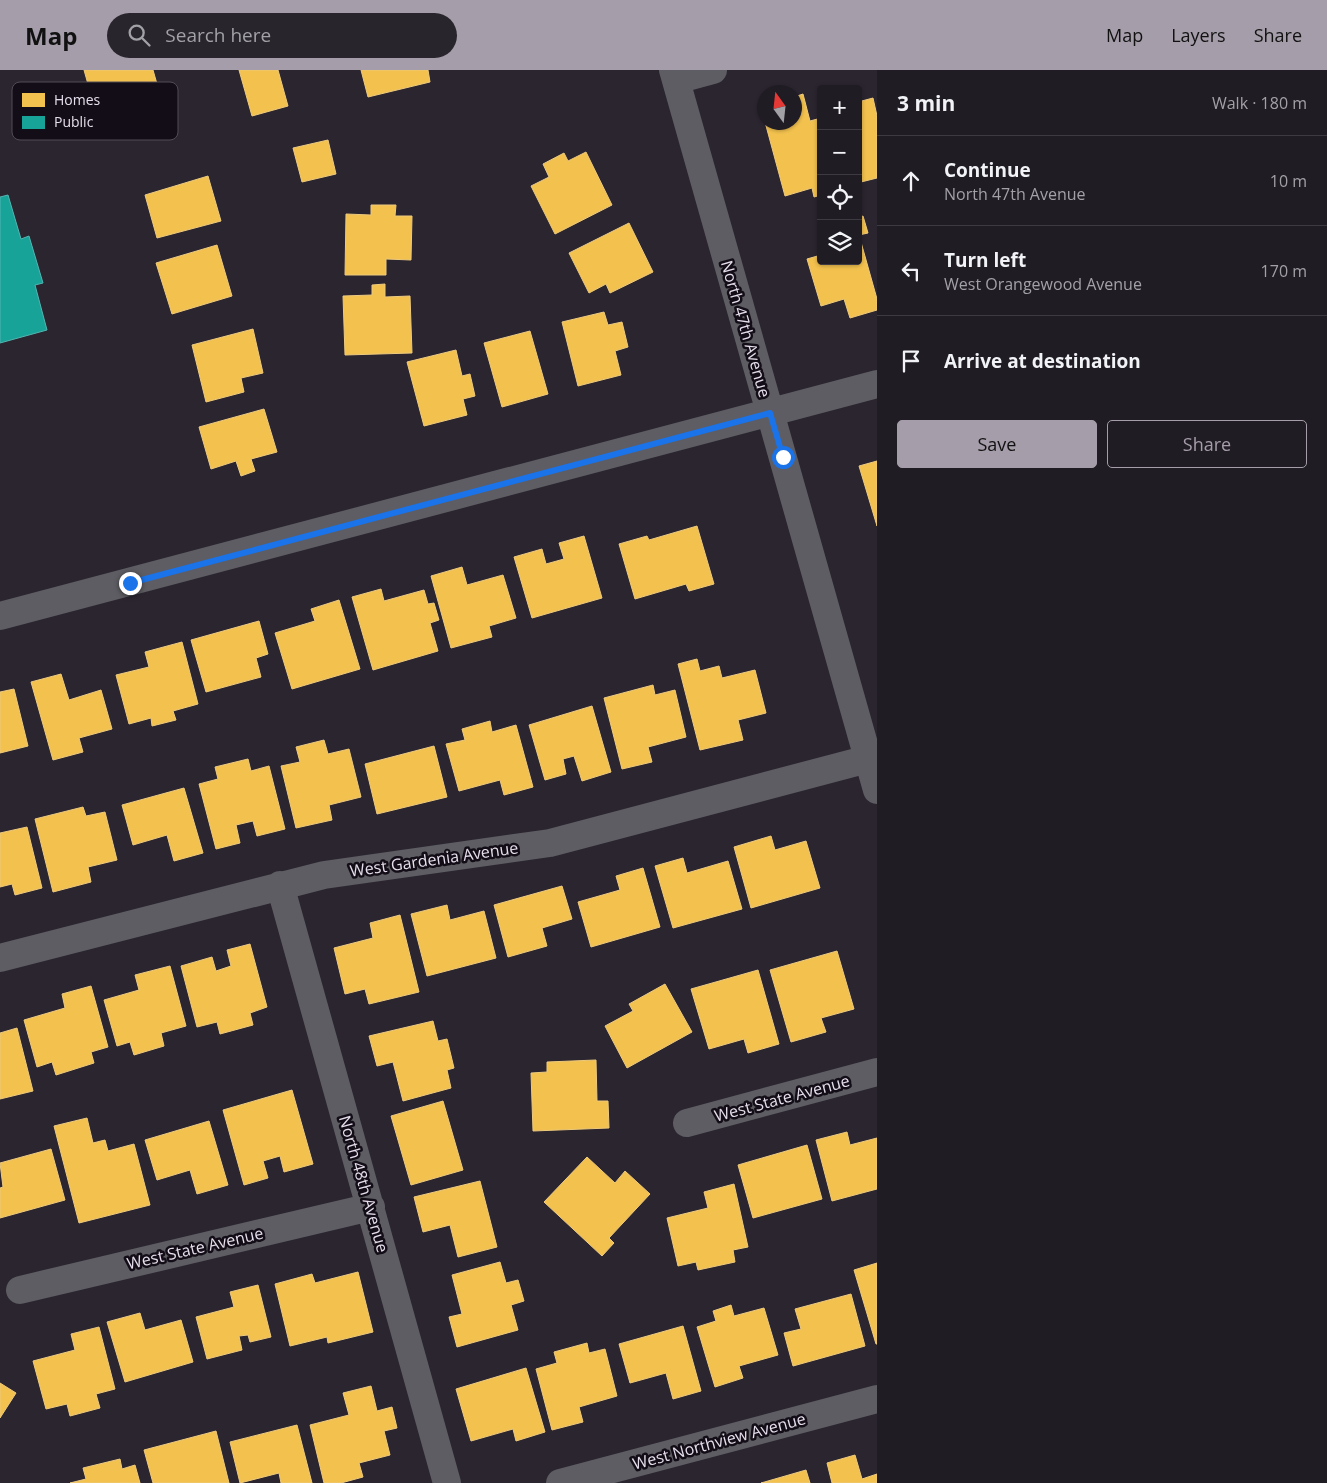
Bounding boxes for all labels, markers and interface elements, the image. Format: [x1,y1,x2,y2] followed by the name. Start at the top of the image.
[107,13,457,58] search box
[25,19,77,52] text: Map
[125,21,153,49] icon: search
[165,22,271,48] text: Search here
[1106,23,1143,47] text: Map
[1171,23,1226,47] text: Layers
[1254,23,1302,47] text: Share
[12,82,178,140] legend
[757,85,802,130] north arrow
[817,85,862,265] map controls
[817,85,862,130] button: +
[897,89,955,117] text: 3 min
[54,90,101,109] text: Homes
[1212,92,1307,114] text: Walk · 180 m
[54,112,94,131] text: Public
[817,130,862,175] button: −
[944,157,1031,183] text: Continue
[897,167,925,195] icon: ahead
[1270,170,1307,192] text: 10 m
[817,175,862,220] button: locate
[944,183,1086,205] text: North 47th Avenue
[817,220,862,265] button: layers
[944,247,1026,273] text: Turn left
[897,257,925,285] icon: left
[716,258,776,400] street label: North 47th Avenue
[1261,260,1307,282] text: 170 m
[944,273,1142,295] text: West Orangewood Avenue
[897,347,925,375] icon: arrive
[944,348,1141,374] text: Arrive at destination
[897,420,1097,468] button: Save
[1107,420,1307,468] button: Share
[772,446,795,469] route start
[119,572,142,595] route end
[348,836,520,882] street label: West Gardenia Avenue
[712,1069,852,1127] street label: West State Avenue
[334,1113,394,1255] street label: North 48th Avenue
[125,1222,265,1274] street label: West State Avenue
[630,1407,808,1475] street label: West Northview Avenue

